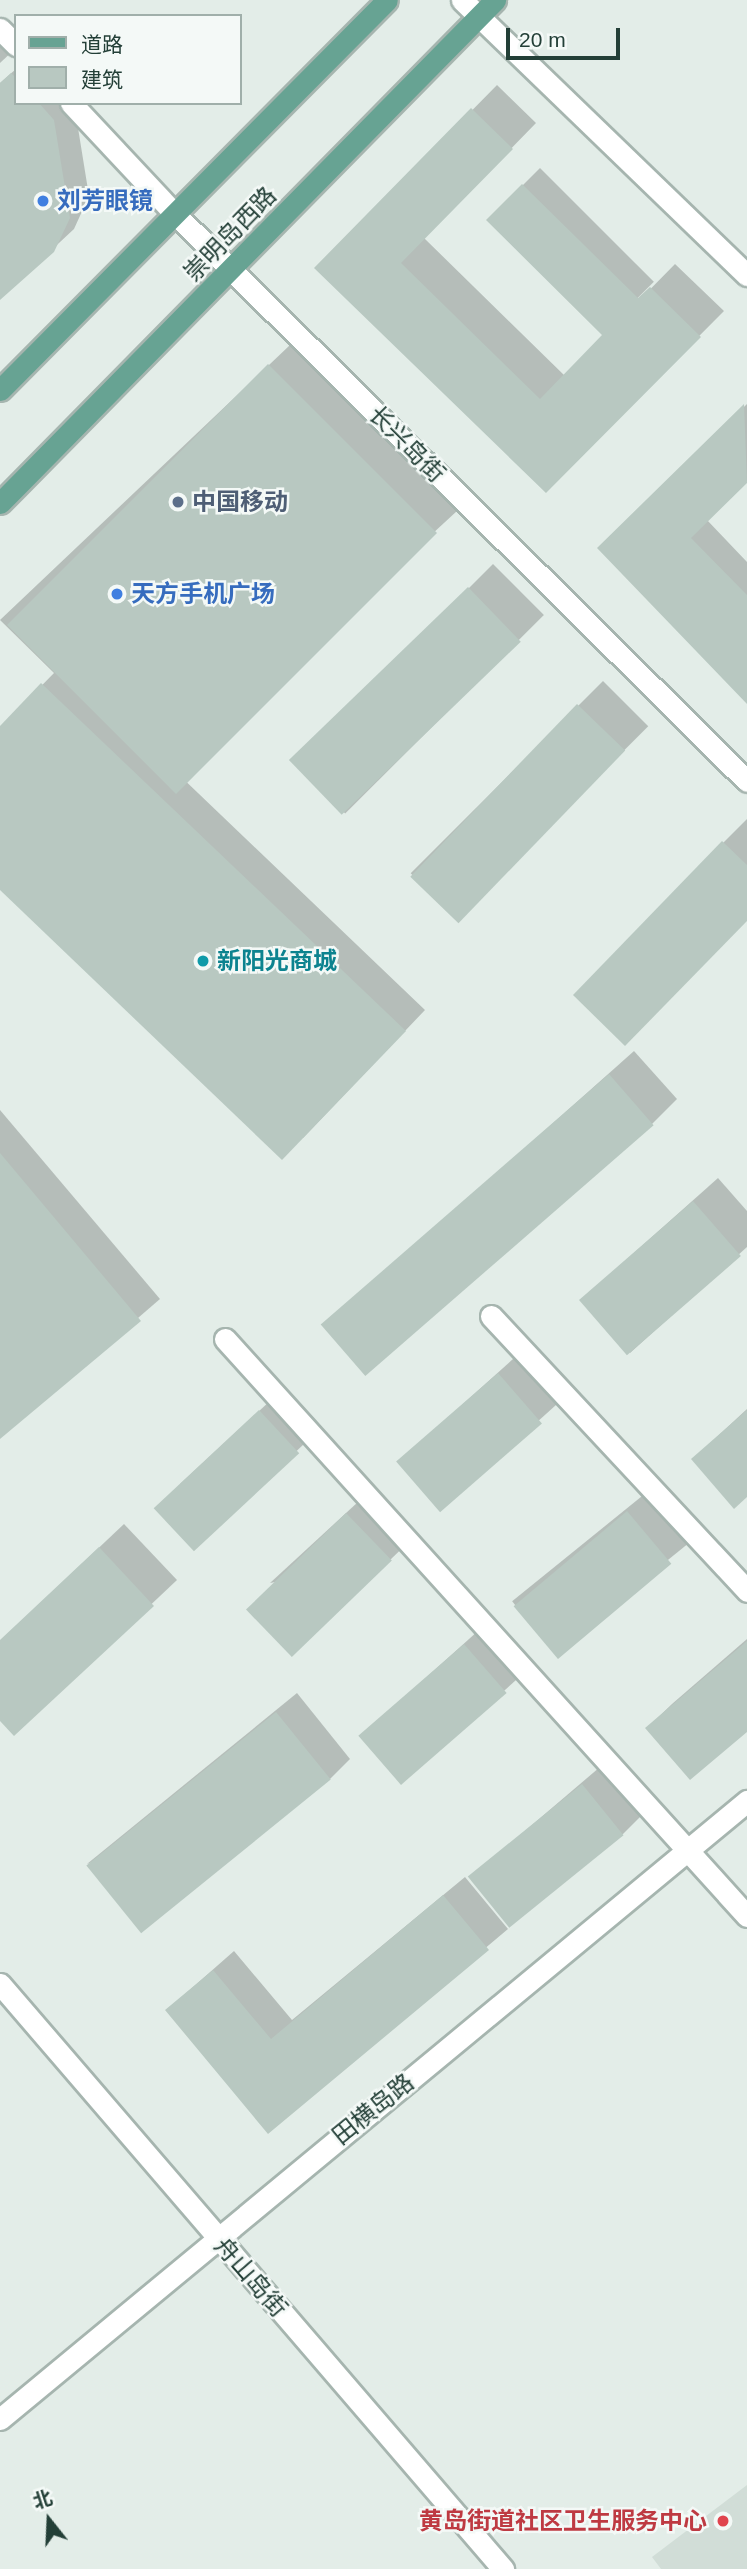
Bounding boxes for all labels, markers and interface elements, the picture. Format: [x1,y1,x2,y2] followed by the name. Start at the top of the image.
[14,14,242,105] legend
[509,14,623,58] scale bar
[519,28,566,51] text: 20 m
[81,33,123,56] text: 道路
[81,68,123,91] text: 建筑
[178,181,282,287] street label: 崇明岛西路
[57,187,153,215] place label: 刘芳眼镜
[35,193,51,209] marker: 刘芳眼镜
[363,400,451,488] street label: 长兴岛街
[192,488,288,516] place label: 中国移动
[170,494,186,510] marker: 中国移动
[131,580,275,608] place label: 天方手机广场
[109,586,125,602] marker: 天方手机广场
[217,947,337,975] place label: 新阳光商城
[195,953,211,969] marker: 新阳光商城
[327,2068,419,2150] street label: 田横岛路
[209,2231,293,2323] street label: 舟山岛街
[14,2485,84,2555] north arrow
[30,2487,55,2512] text: 北
[419,2507,707,2535] place label: 黄岛街道社区卫生服务中心
[713,2511,733,2531] marker: 黄岛街道社区卫生服务中心

